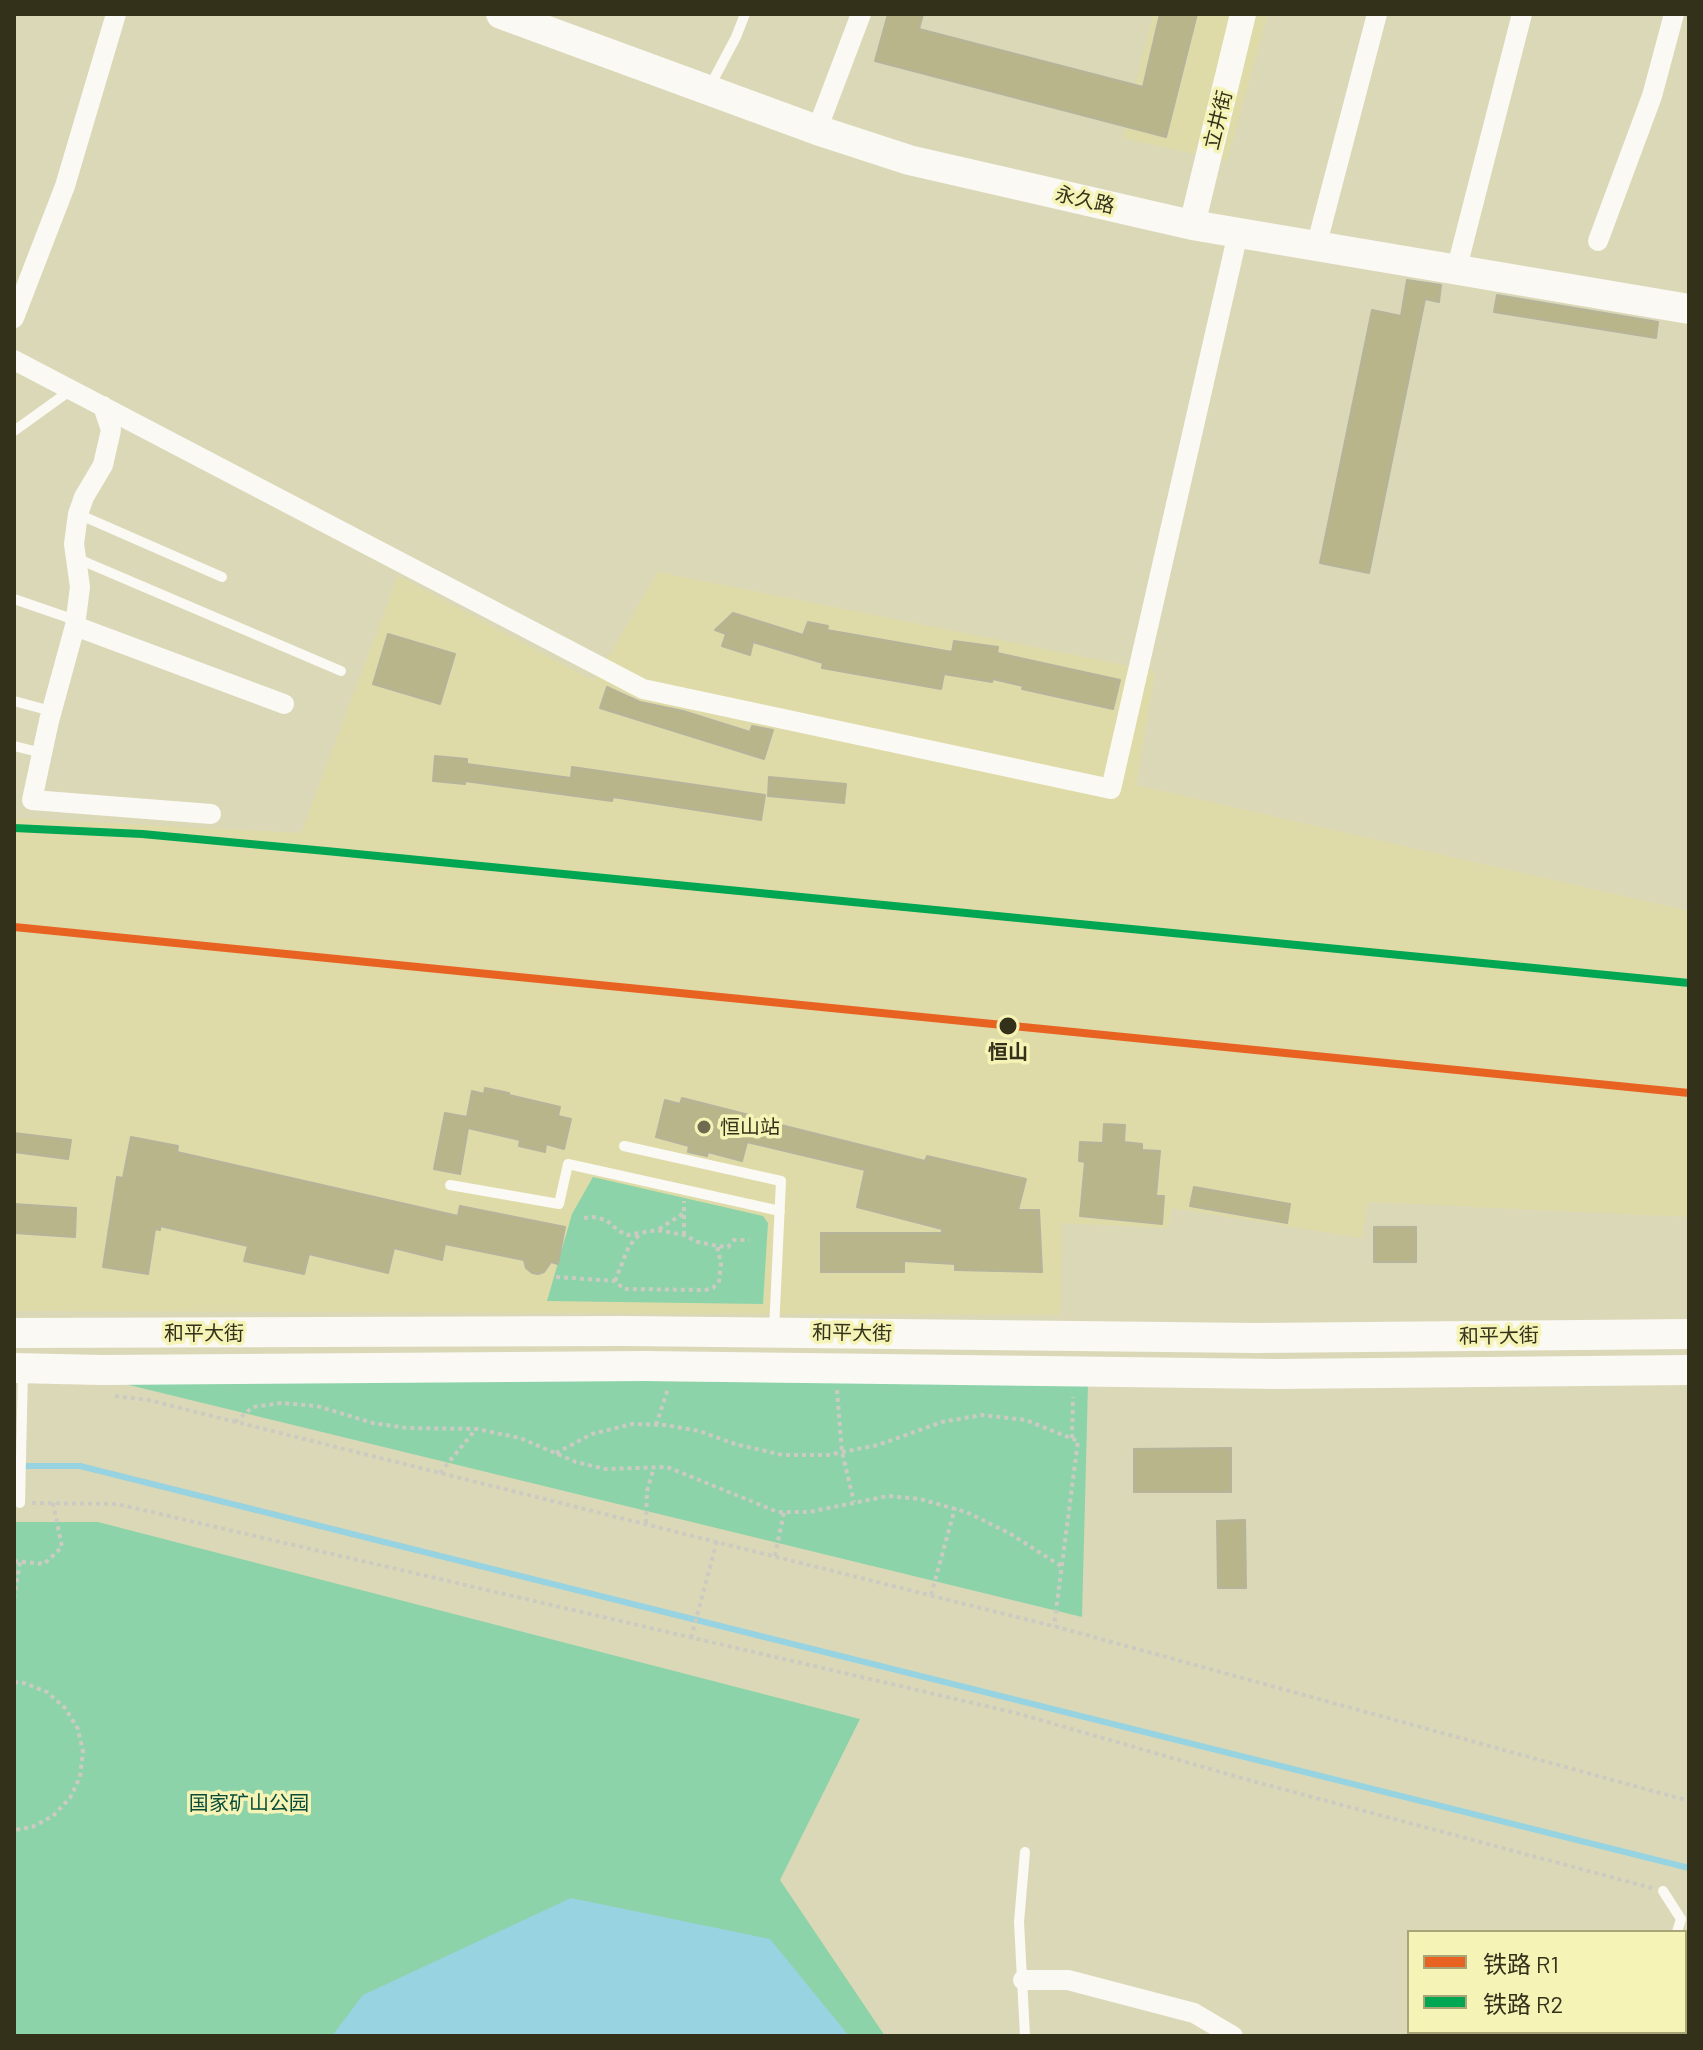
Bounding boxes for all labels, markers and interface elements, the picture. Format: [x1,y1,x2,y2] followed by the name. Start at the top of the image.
[1199,88,1237,152] street label: 立井街
[1053,182,1117,218] street label: 永久路
[997,1015,1019,1037] marker: 恒山
[988,1040,1028,1064] place label: 恒山
[720,1115,780,1139] place label: 恒山站
[695,1118,713,1136] marker: 恒山站
[812,1320,892,1346] street label: 和平大街
[164,1321,244,1345] street label: 和平大街
[1459,1323,1539,1349] street label: 和平大街
[189,1791,309,1815] park label: 国家矿山公园
[1407,1930,1687,2034] legend
[1483,1949,1559,1978] text: 铁路 R1
[1483,1989,1563,2018] text: 铁路 R2

